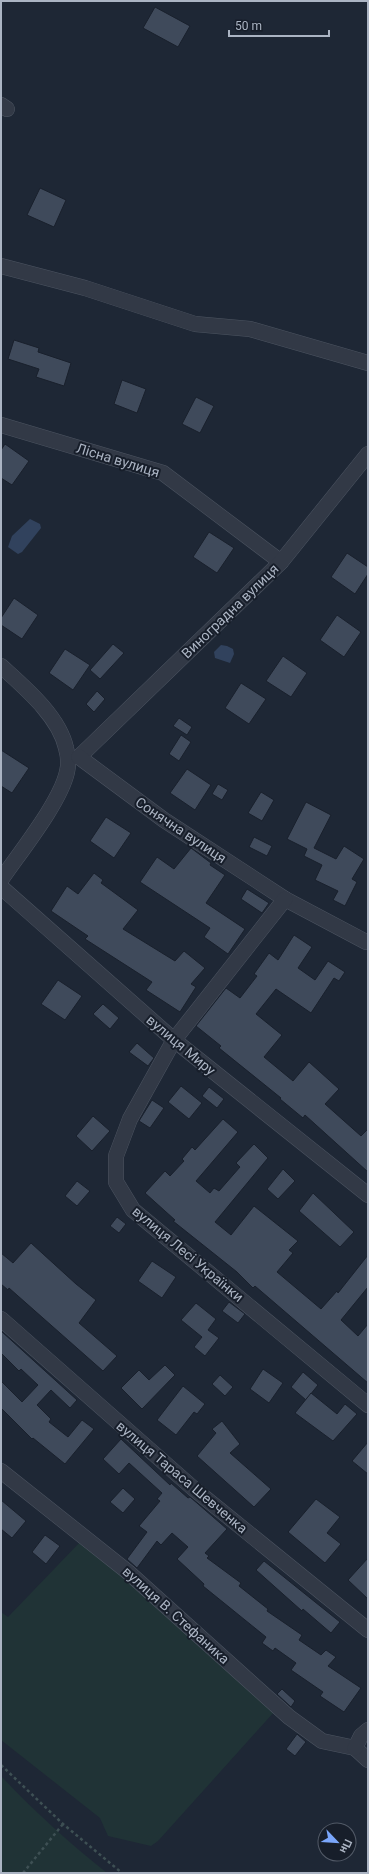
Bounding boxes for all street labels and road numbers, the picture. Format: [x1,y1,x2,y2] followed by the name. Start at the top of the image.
[74,440,162,480] street label: Лісна вулиця
[178,561,282,661] street label: Виноградна вулиця
[133,794,229,866] street label: Сонячна вулиця
[143,1012,219,1079] street label: вулиця Миру
[129,1203,247,1305] street label: вулиця Лесі Українки
[113,1418,251,1536] street label: вулиця Тараса Шевченка
[119,1563,233,1667] street label: вулиця В. Стефаника

